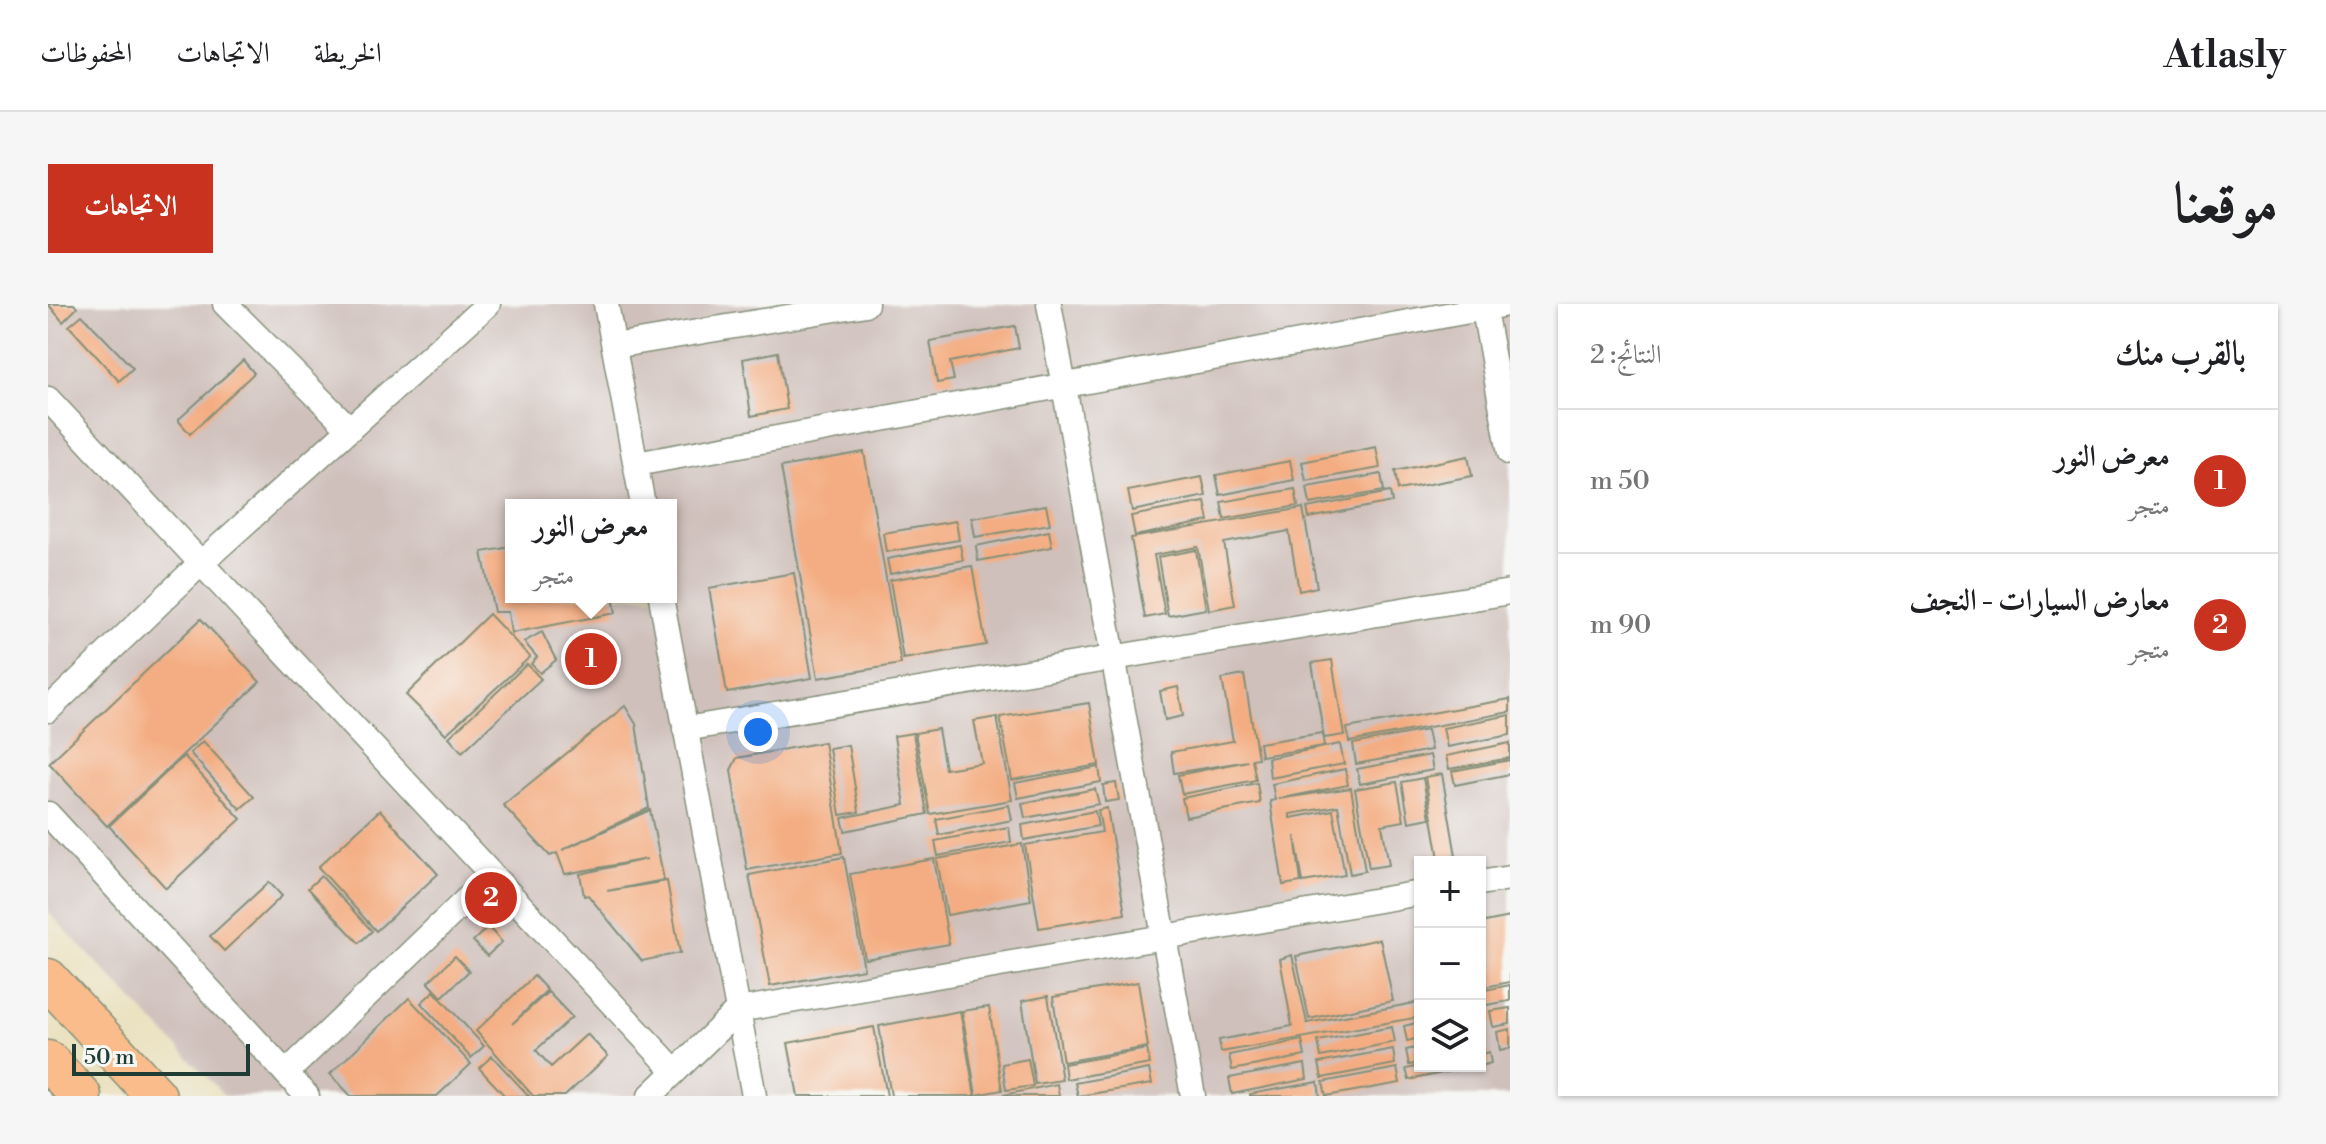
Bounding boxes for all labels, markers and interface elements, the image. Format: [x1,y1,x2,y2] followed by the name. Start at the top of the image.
[2163,32,2286,79] text: Atlasly
[40,36,132,71] text: المحفوظات
[176,36,270,71] text: الاتجاهات
[314,36,382,71] text: الخريطة
[48,164,213,253] button: الاتجاهات
[2173,170,2278,240] text: موقعنا
[2115,333,2246,375] text: بالقرب منك
[1590,339,1662,371] text: النتائج: 2
[2055,438,2170,476] text: معرض النور
[1590,465,1650,497] text: 50 m
[2214,465,2226,497] text: 1
[2129,490,2170,522] text: متجر
[505,499,677,603] popup
[533,508,649,546] text: معرض النور
[533,560,575,592] text: متجر
[1909,582,2170,620] text: معارض السيارات - النجف
[1590,609,1651,641] text: 90 m
[2212,609,2228,641] text: 2
[565,629,617,689] pin: 1
[2129,634,2170,666] text: متجر
[738,712,778,752] your location
[1414,856,1486,1072] map controls
[1414,856,1486,928] button: +
[465,868,517,928] pin: 2
[1414,928,1486,1000] button: −
[1414,1000,1486,1072] button: layers
[72,1040,250,1076] scale bar
[84,1044,135,1071] text: 50 m

